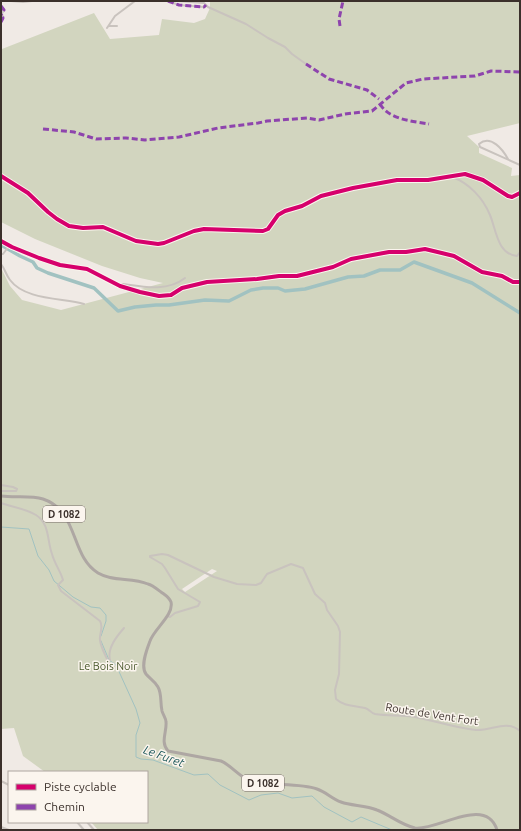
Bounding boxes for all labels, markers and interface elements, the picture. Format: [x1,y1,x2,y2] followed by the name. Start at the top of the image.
[43,506,85,522] road number: D 1082
[79,660,138,672] park label: Le Bois Noir
[385,701,480,727] street label: Route de Vent Fort
[142,743,186,769] water label: Le Furet
[8,771,148,823] legend
[242,775,284,791] road number: D 1082
[44,780,117,793] text: Piste cyclable
[44,800,85,813] text: Chemin

